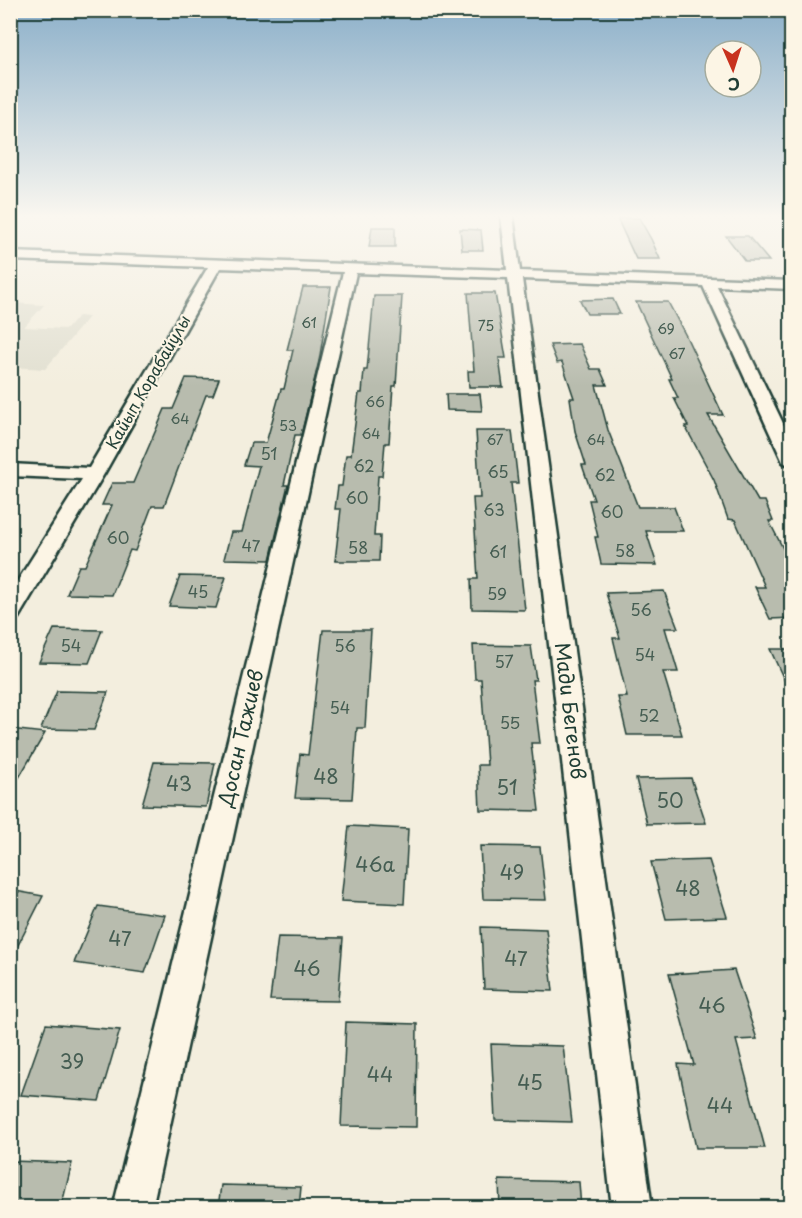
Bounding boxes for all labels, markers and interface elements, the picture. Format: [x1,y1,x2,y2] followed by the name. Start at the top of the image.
[703,39,763,99] north arrow
[727,73,740,97] text: С
[99,310,195,453] street label: Кайып Корабайулы
[301,312,317,333] house number: 61
[478,315,494,336] house number: 75
[657,318,675,339] house number: 69
[668,343,686,364] house number: 67
[365,391,385,412] house number: 66
[170,408,190,429] house number: 64
[279,415,297,436] house number: 53
[361,423,381,444] house number: 64
[486,429,504,450] house number: 67
[586,429,606,450] house number: 64
[260,441,278,465] house number: 51
[353,453,375,477] house number: 62
[487,459,509,483] house number: 65
[594,462,616,486] house number: 62
[346,485,368,509] house number: 60
[483,497,505,521] house number: 63
[601,499,623,523] house number: 60
[107,525,129,549] house number: 60
[242,533,261,557] house number: 47
[348,535,368,559] house number: 58
[615,538,635,562] house number: 58
[489,539,507,563] house number: 61
[188,579,208,603] house number: 45
[487,581,507,605] house number: 59
[630,597,652,621] house number: 56
[61,633,81,657] house number: 54
[334,633,356,657] house number: 56
[548,641,594,781] street label: Мади Бегенов
[635,642,655,666] house number: 54
[494,649,514,673] house number: 57
[209,666,270,810] street label: Досан Тажиев
[330,695,350,719] house number: 54
[638,703,660,727] house number: 52
[500,710,520,734] house number: 55
[313,761,339,791] house number: 48
[166,768,192,798] house number: 43
[496,772,518,802] house number: 51
[656,785,684,815] house number: 50
[355,849,395,879] house number: 46а
[500,857,524,887] house number: 49
[675,873,701,903] house number: 48
[108,923,132,953] house number: 47
[504,943,528,973] house number: 47
[293,953,321,983] house number: 46
[698,990,726,1020] house number: 46
[60,1046,84,1076] house number: 39
[367,1059,393,1089] house number: 44
[517,1067,543,1097] house number: 45
[707,1090,733,1120] house number: 44

